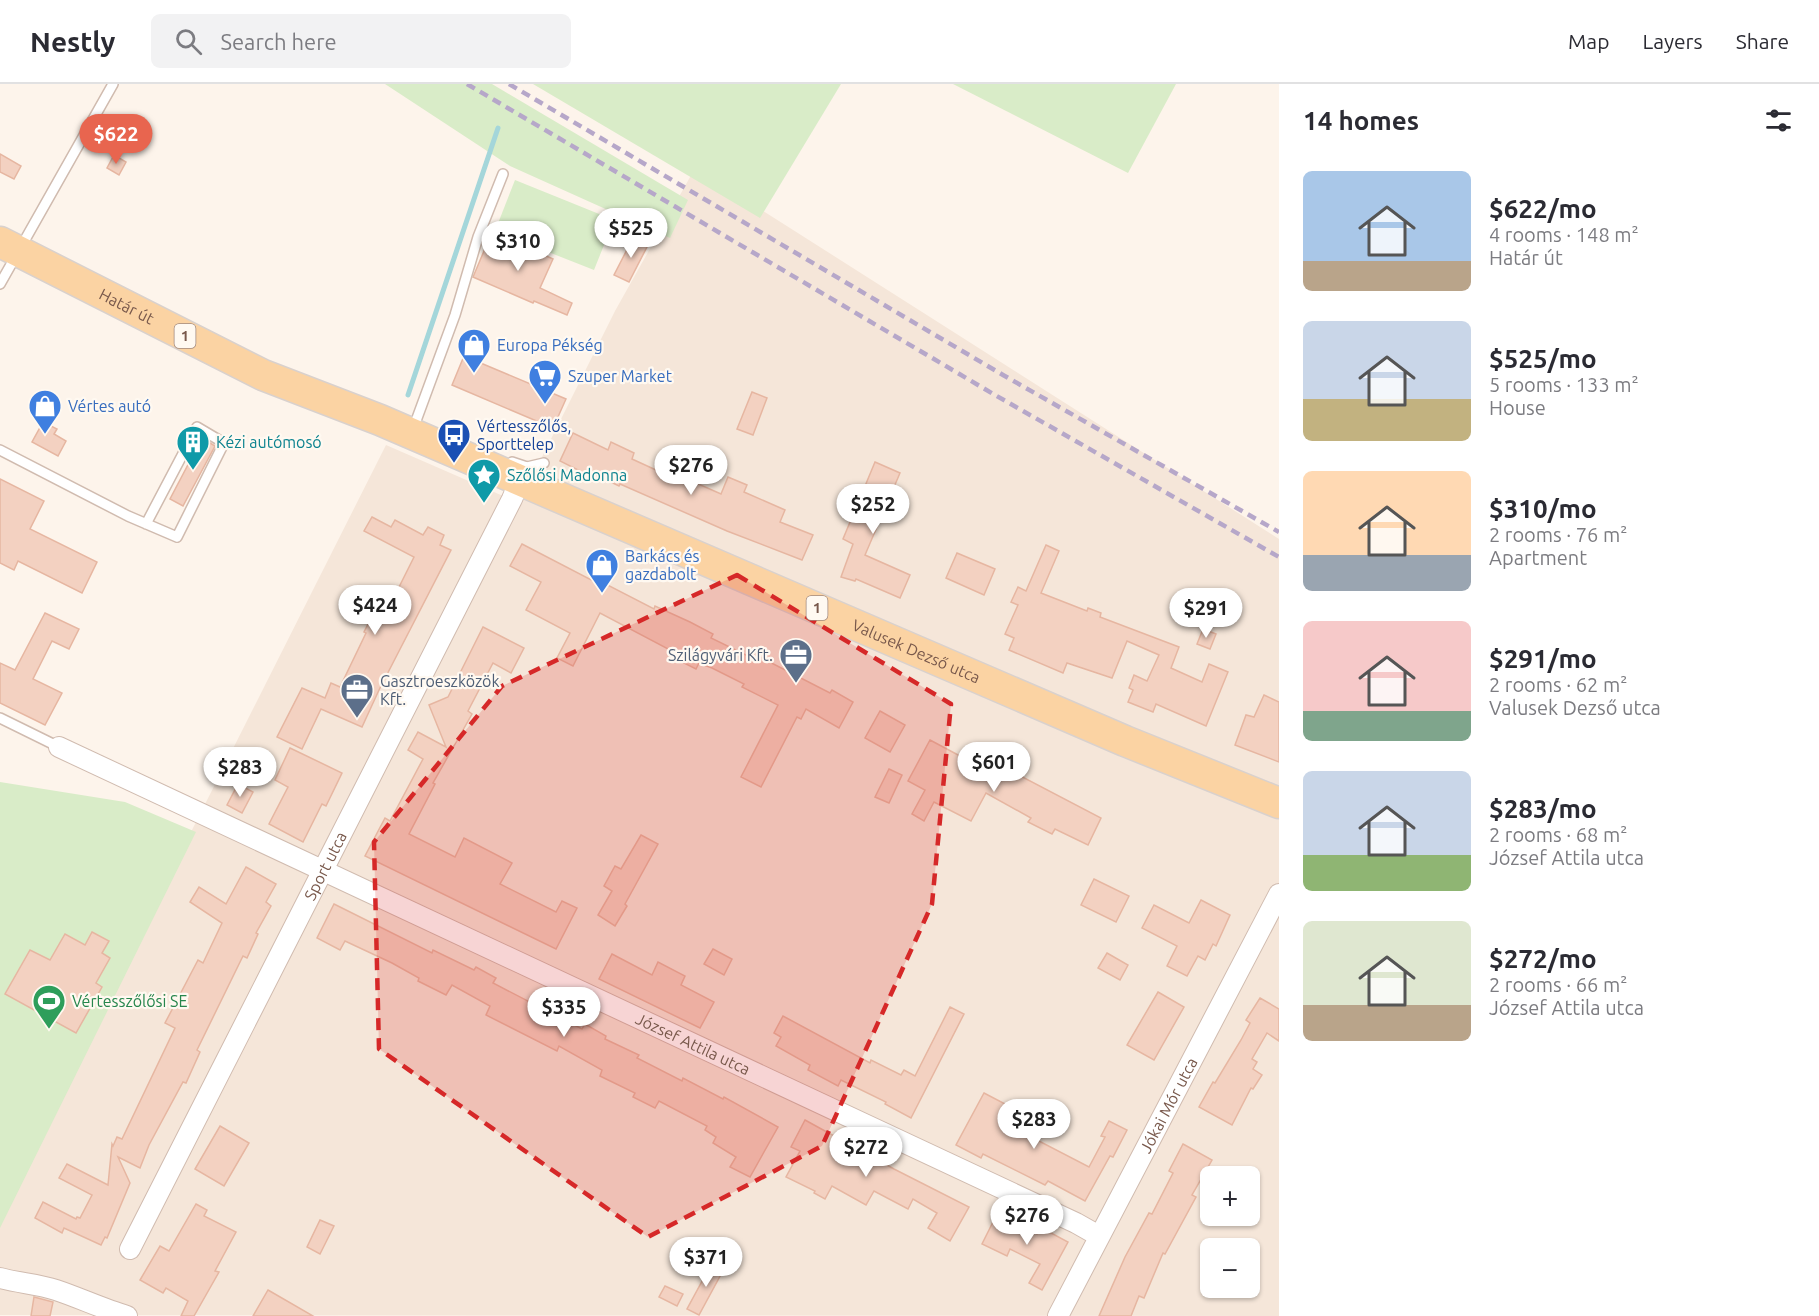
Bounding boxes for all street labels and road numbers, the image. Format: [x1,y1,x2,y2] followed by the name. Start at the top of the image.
[96,285,158,328] street label: Határ út
[174,324,195,348] road number: 1
[806,596,828,620] road number: 1
[850,616,983,687] street label: Valusek Dezső utca
[300,829,350,903] street label: Sport utca
[633,1009,753,1078] street label: József Attila utca
[1136,1054,1201,1156] street label: Jókai Mór utca

